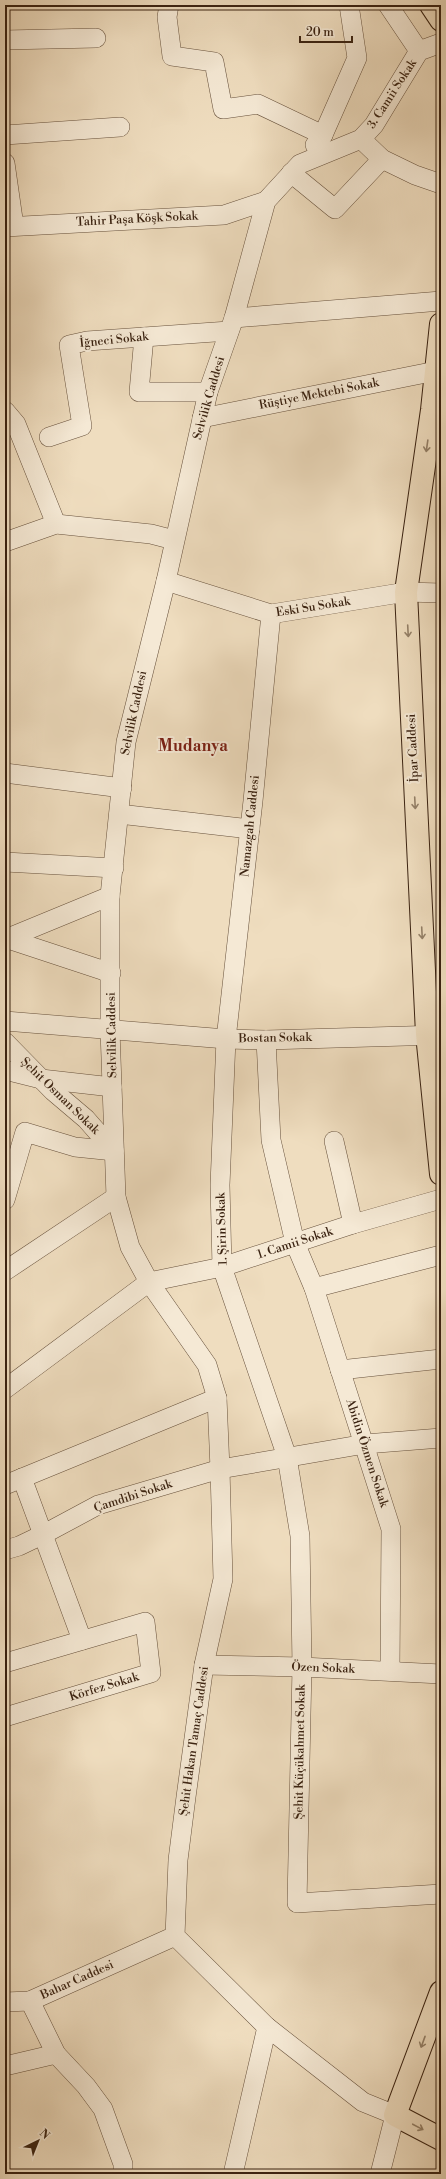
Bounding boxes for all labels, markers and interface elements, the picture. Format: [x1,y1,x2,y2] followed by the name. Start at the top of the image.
[300,18,352,44] scale bar
[306,25,334,40] text: 20 m
[364,56,420,131] street label: 3. Camii Sokak
[76,208,199,230] street label: Tahir Paşa Köşk Sokak
[79,327,150,351] street label: İğneci Sokak
[190,355,228,441] street label: Selvilik Caddesi
[258,375,381,413] street label: Rüştiye Mektebi Sokak
[423,439,431,452] one-way arrow
[275,594,352,620] street label: Eski Su Sokak
[404,624,411,637] one-way arrow
[118,669,150,757] street label: Selvilik Caddesi
[402,713,422,783] street label: İpar Caddesi
[158,736,228,756] district label: Mudanya
[237,774,263,878] street label: Namazgah Caddesi
[412,796,419,809] one-way arrow
[419,926,426,939] one-way arrow
[104,992,120,1078] street label: Selvilik Caddesi
[237,1030,312,1046] street label: Bostan Sokak
[17,1054,103,1138] street label: Şehit Osman Sokak
[213,1192,231,1266] street label: 1. Şirin Sokak
[255,1224,335,1262] street label: 1. Camii Sokak
[342,1395,394,1510] street label: Abidin Özmen Sokak
[92,1476,175,1516] street label: Çamdibi Sokak
[291,1657,356,1677] street label: Özen Sokak
[176,1665,212,1817] street label: Şehit Hakan Tamaç Caddesi
[67,1669,141,1705] street label: Körfez Sokak
[291,1684,309,1820] street label: Şehit Küçükahmet Sokak
[37,1957,116,2003] street label: Bahar Caddesi
[418,2035,426,2047] one-way arrow
[18,2121,58,2161] north arrow
[412,2124,424,2132] one-way arrow
[36,2126,52,2143] text: N

